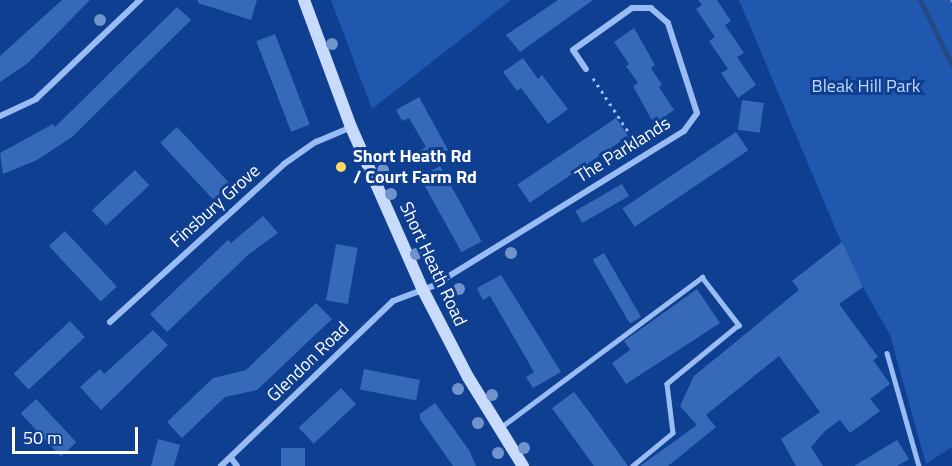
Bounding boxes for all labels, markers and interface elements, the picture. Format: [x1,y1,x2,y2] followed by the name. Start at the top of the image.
[812,75,920,97] park label: Bleak Hill Park
[572,112,674,188] street label: The Parklands
[353,146,477,188] place label: Short Heath Rd / Court Farm Rd
[166,160,264,252] street label: Finsbury Grove
[334,160,348,174] marker: Short Heath Rd / Court Farm Rd
[395,198,471,330] street label: Short Heath Road
[263,318,353,406] street label: Glendon Road
[15,415,141,453] scale bar
[23,424,62,451] text: 50 m

